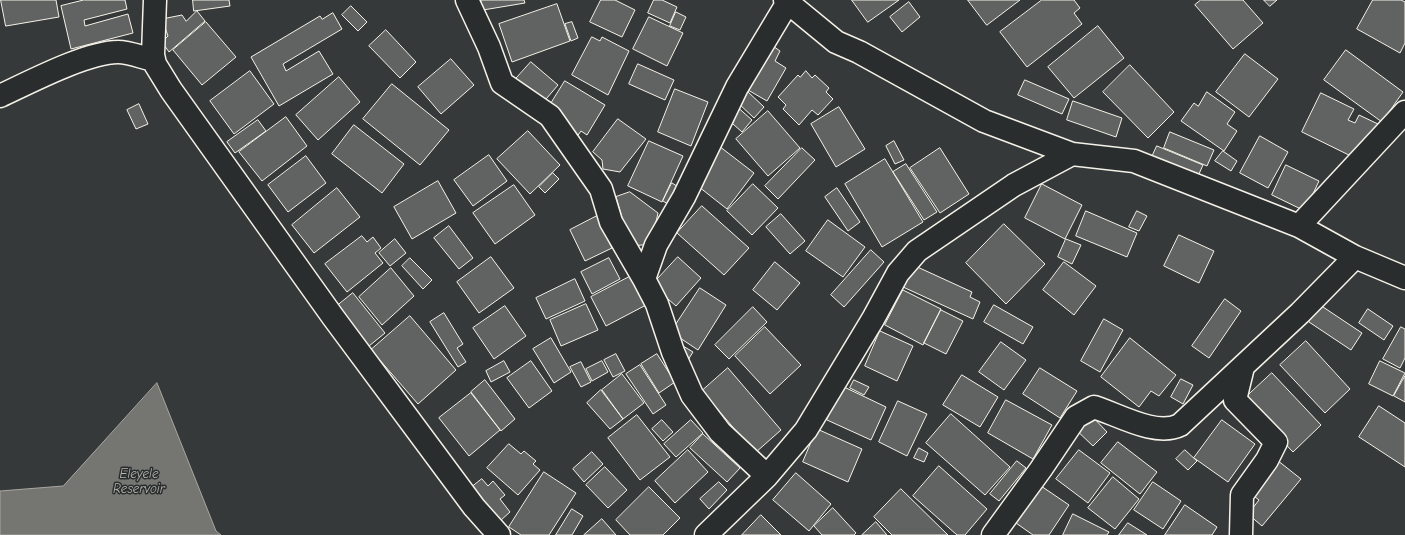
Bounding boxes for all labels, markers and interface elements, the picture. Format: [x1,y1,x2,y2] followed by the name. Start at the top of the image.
[113,466,165,497] water label: Eleyele Reservoir

